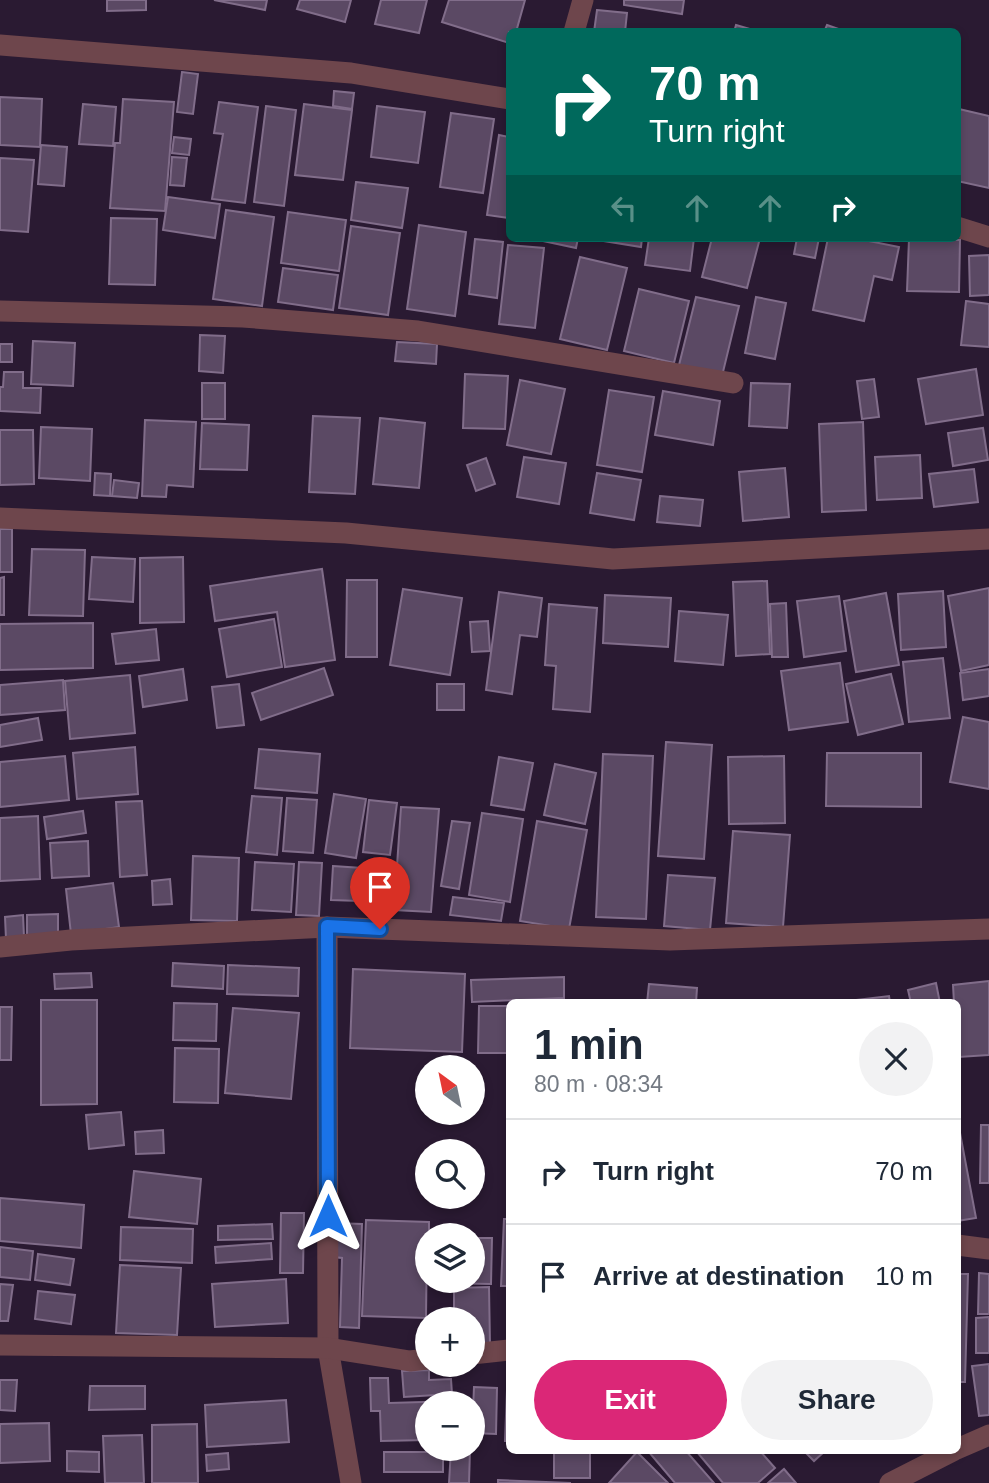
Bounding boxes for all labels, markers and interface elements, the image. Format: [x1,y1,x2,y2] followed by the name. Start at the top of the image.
[534,56,625,147] icon: right
[649,56,761,110] text: 70 m
[649,113,785,149] text: Turn right
[605,189,643,227] icon: left
[678,189,716,227] icon: ahead
[751,189,789,227] icon: ahead
[824,189,862,227] icon: right
[350,857,410,929] pin
[361,868,399,906] icon: arrive
[534,1021,644,1068] text: 1 min
[859,1022,933,1096] button: close
[415,1055,485,1125] north arrow
[415,1055,485,1461] map controls
[534,1071,663,1097] text: 80 m · 08:34
[415,1139,485,1209] button: search
[534,1153,572,1191] icon: right
[593,1156,714,1186] text: Turn right
[875,1156,933,1186] text: 70 m
[291,1179,365,1253] position arrow
[415,1223,485,1293] button: layers
[534,1258,572,1296] icon: arrive
[593,1261,844,1291] text: Arrive at destination
[875,1261,933,1291] text: 10 m
[415,1307,485,1377] button: +
[534,1360,727,1440] button: Exit
[741,1360,933,1440] button: Share
[415,1391,485,1461] button: −

